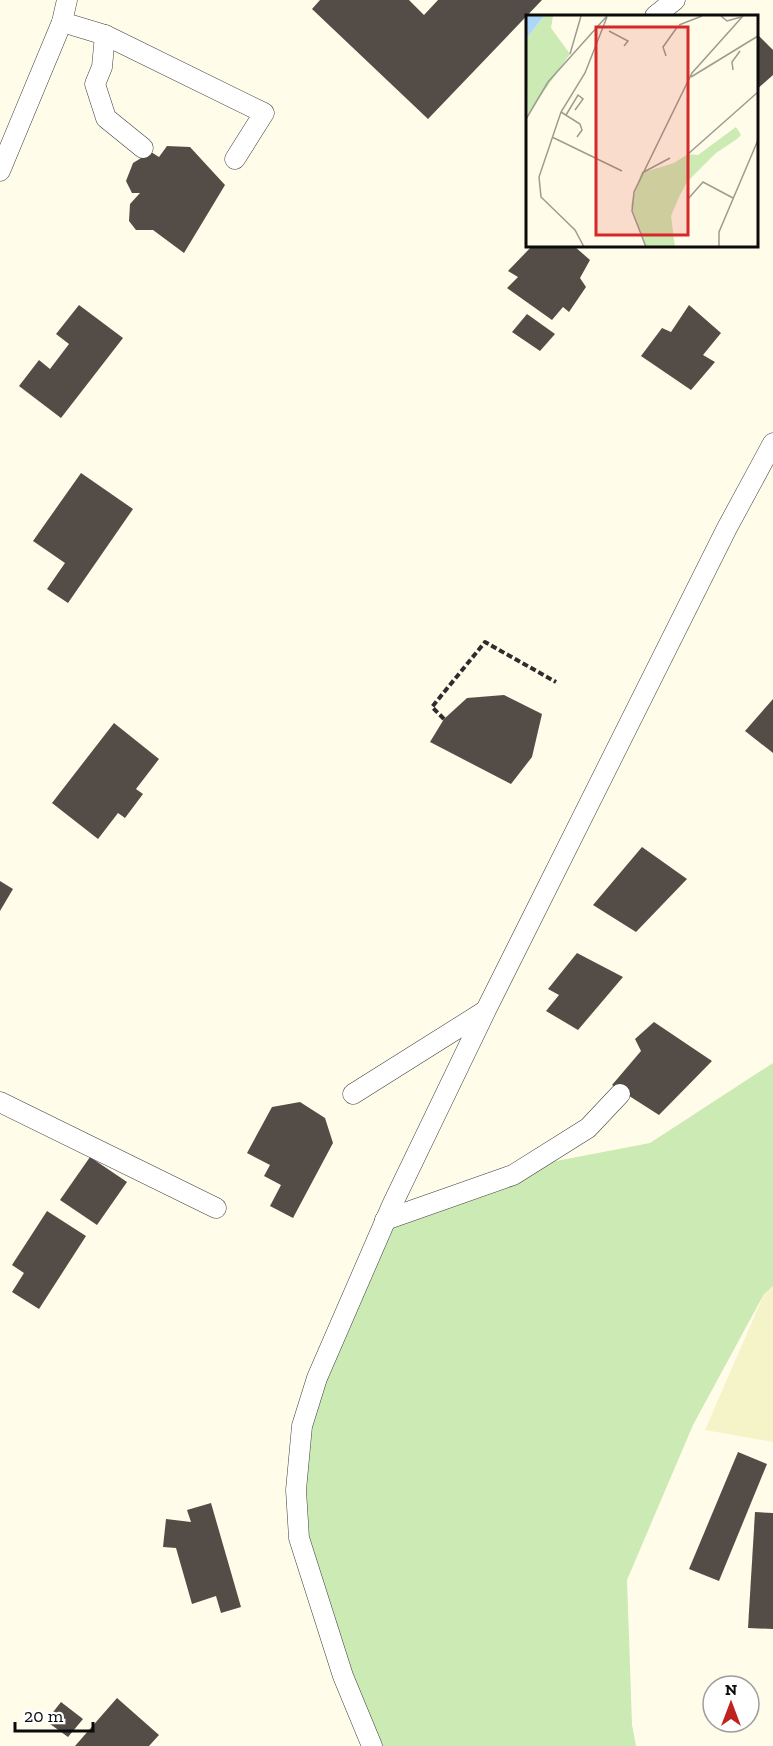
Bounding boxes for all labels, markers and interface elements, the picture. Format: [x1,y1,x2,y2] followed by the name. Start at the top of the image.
[526,15,758,248] inset map
[701,1674,761,1734] north arrow
[725,1680,737,1699] text: N
[15,1695,93,1733] scale bar
[24,1705,64,1727] text: 20 m

